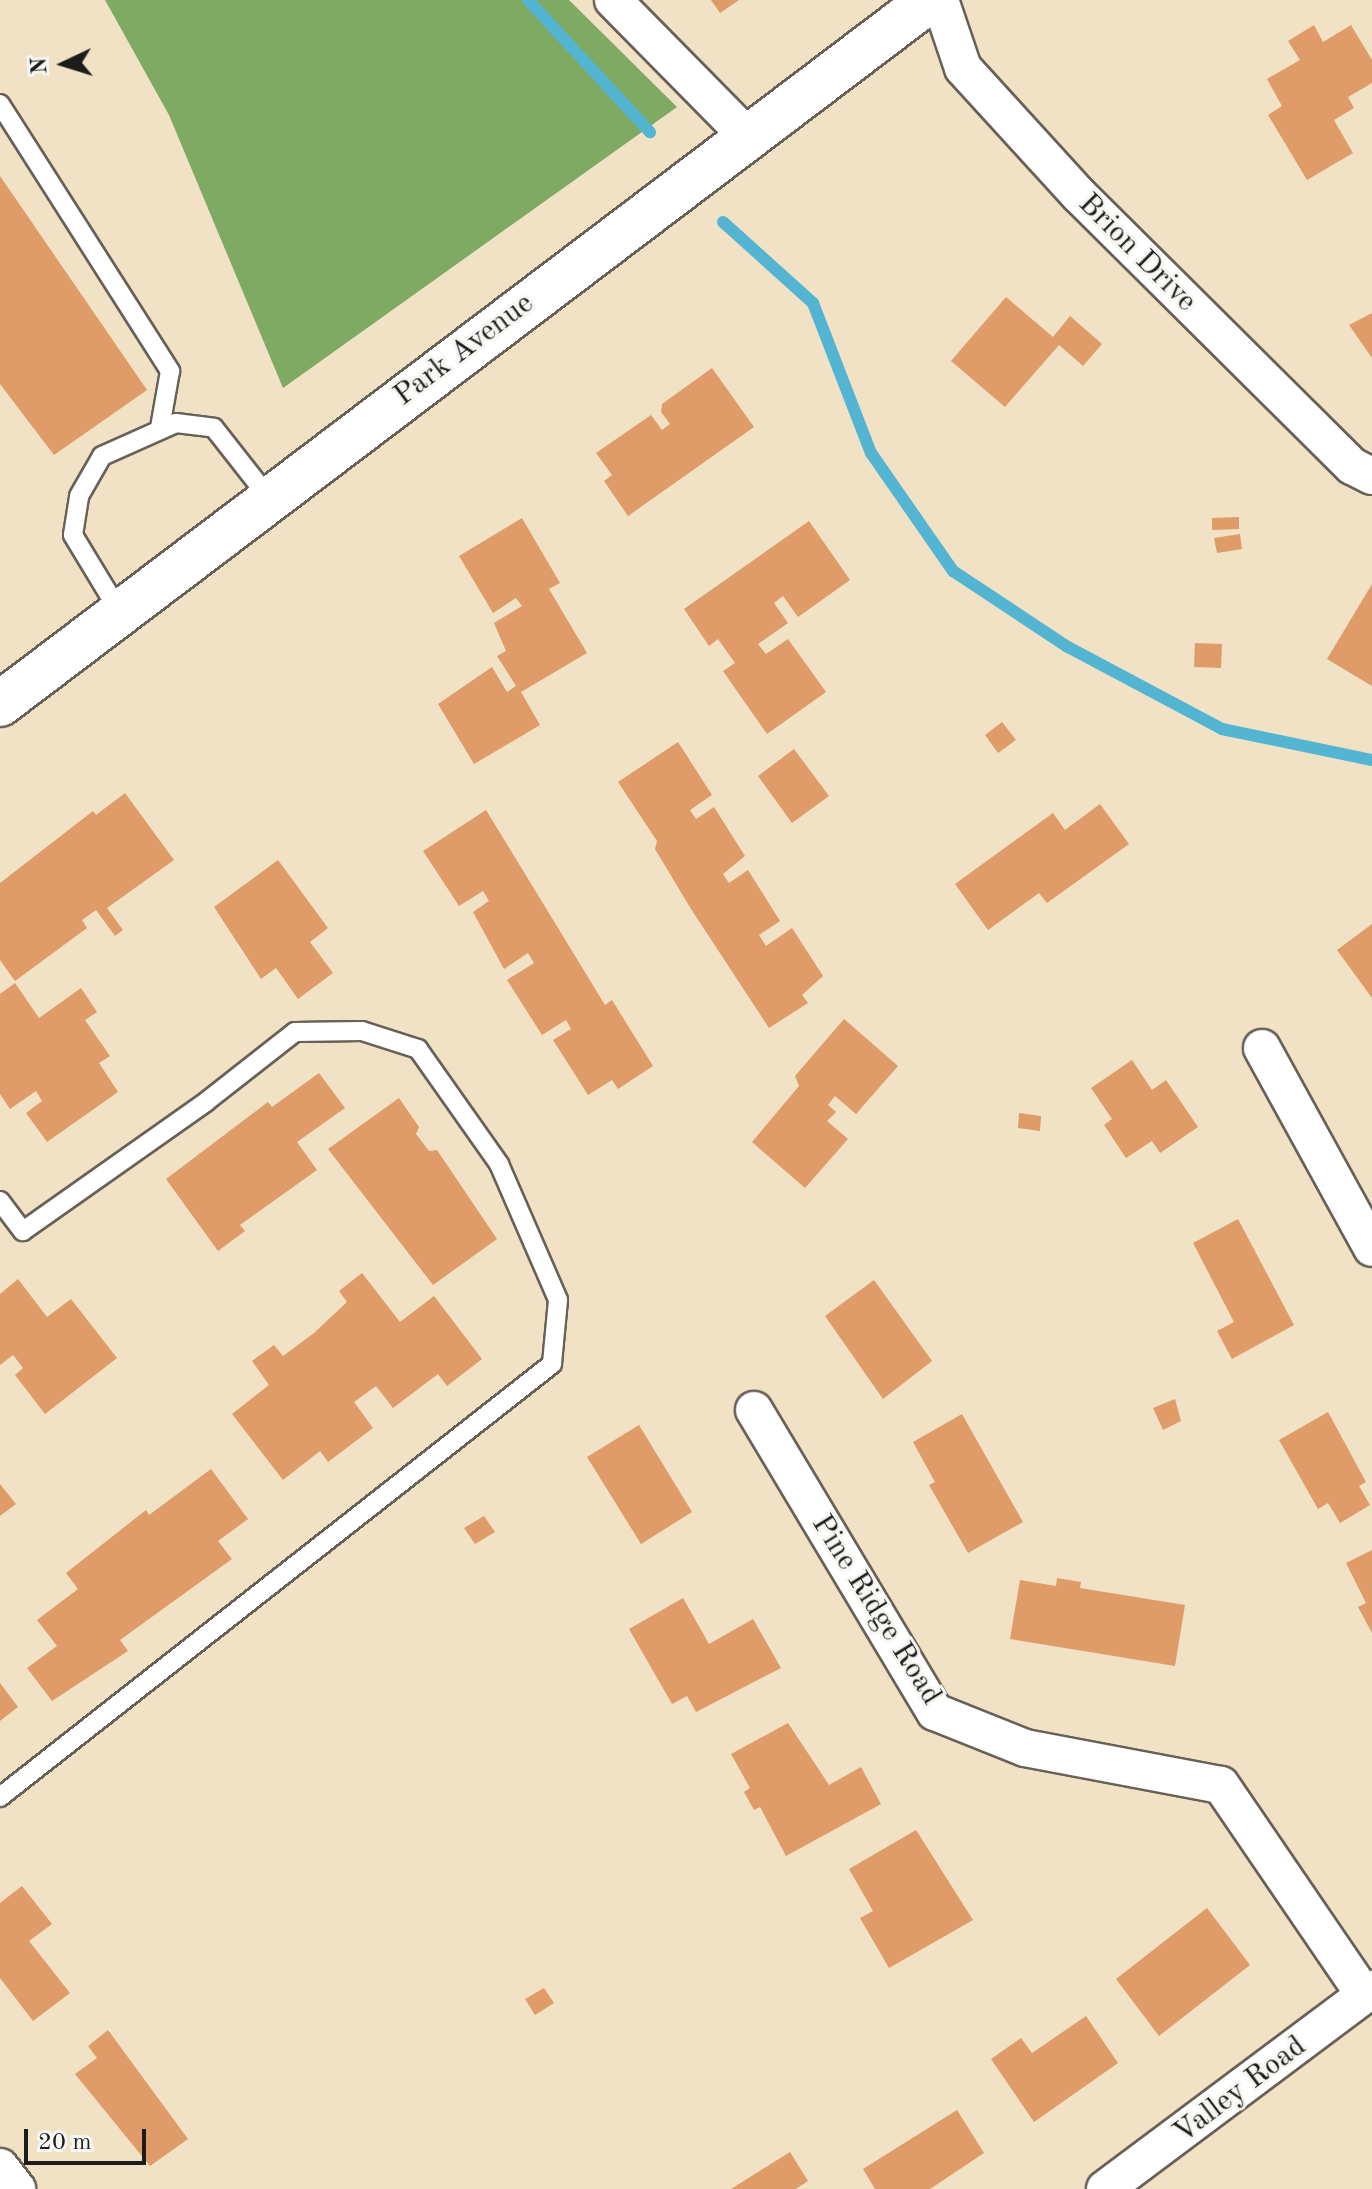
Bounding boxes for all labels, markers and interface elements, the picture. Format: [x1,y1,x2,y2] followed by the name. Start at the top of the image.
[24,24,104,104] north arrow
[28,57,52,75] text: N
[1070,186,1204,320] street label: Brion Drive
[387,286,541,414] street label: Park Avenue
[803,1508,949,1712] street label: Pine Ridge Road
[1167,2028,1313,2152] street label: Valley Road
[28,2113,150,2163] scale bar
[38,2131,92,2155] text: 20 m

